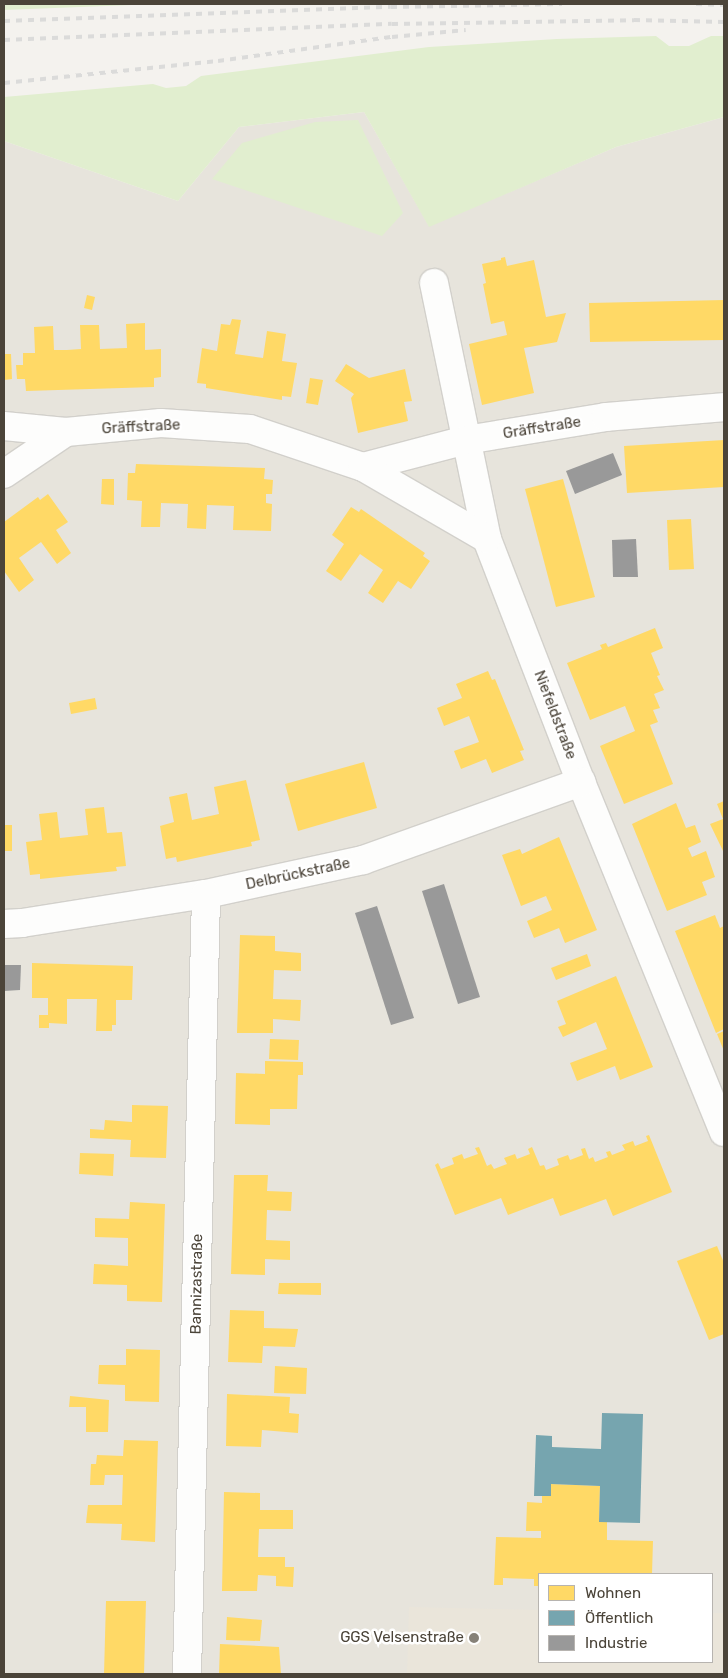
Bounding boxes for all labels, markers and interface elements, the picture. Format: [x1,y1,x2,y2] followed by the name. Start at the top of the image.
[502,413,582,443] street label: Gräffstraße
[101,416,181,438] street label: Gräffstraße
[530,668,580,762] street label: Niefeldstraße
[244,854,352,894] street label: Delbrückstraße
[187,1234,207,1334] street label: Bannizastraße
[538,1573,713,1663] legend
[585,1584,641,1602] text: Wohnen
[585,1609,653,1627] text: Öffentlich
[340,1629,464,1647] place label: GGS Velsenstraße
[468,1632,480,1644] marker: GGS Velsenstraße
[585,1634,647,1652] text: Industrie

